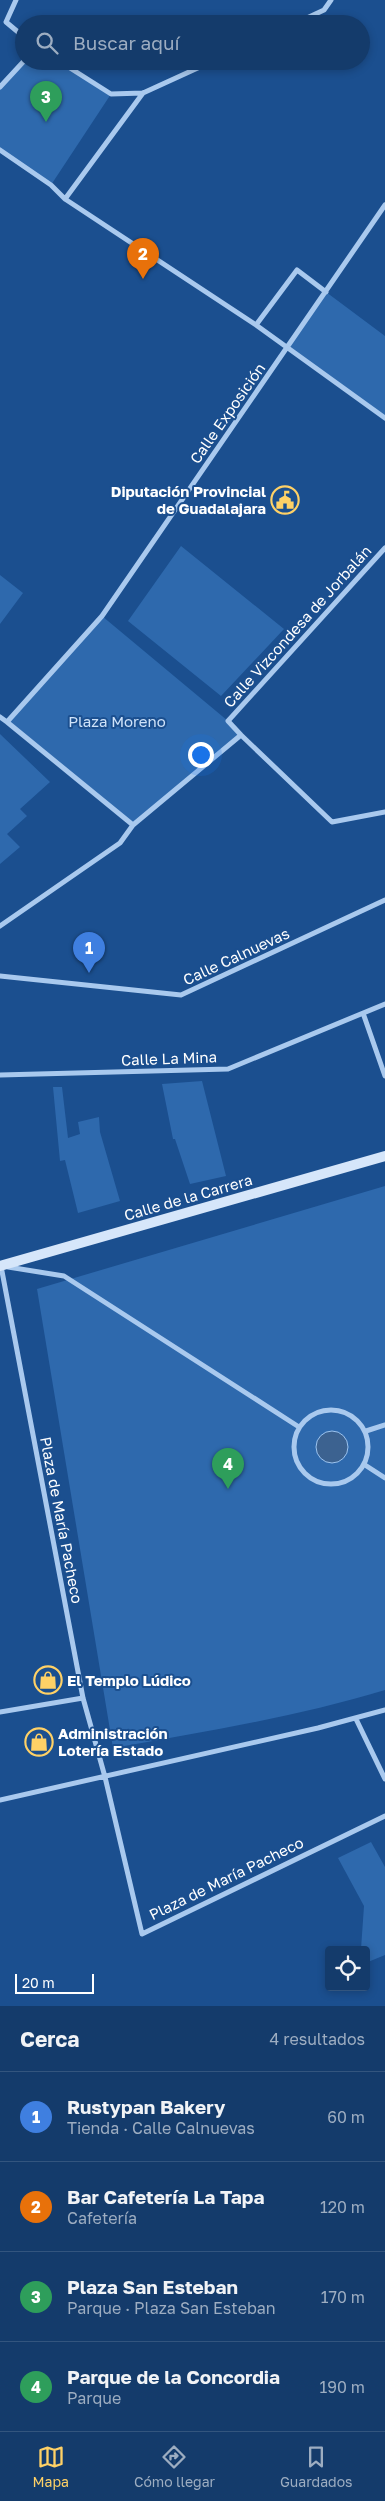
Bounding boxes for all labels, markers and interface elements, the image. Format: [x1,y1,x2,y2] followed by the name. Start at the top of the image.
[15,15,370,70] search box
[33,29,61,57] icon: search
[73,31,180,54] text: Buscar aquí
[30,81,62,122] pin: 3
[127,238,159,279] pin: 2
[186,359,268,467] street label: Calle Exposición
[111,482,266,517] place label: Diputación Provincial de Guadalajara
[270,485,300,515] public building icon: Diputación Provincial de Guadalajara
[219,541,375,711] street label: Calle Vizcondesa de Jorbalán
[68,712,166,730] park label: Plaza Moreno
[188,742,214,768] your location
[180,923,292,988] street label: Calle Calnuevas
[73,932,105,973] pin: 1
[121,1047,217,1069] street label: Calle La Mina
[122,1170,254,1224] street label: Calle de la Carrera
[37,1435,87,1605] street label: Plaza de María Pacheco
[212,1448,244,1489] pin: 4
[33,1665,63,1695] shop icon: El Templo Lúdico
[67,1671,191,1689] place label: El Templo Lúdico
[58,1724,168,1759] place label: Administración Lotería Estado
[24,1727,54,1757] shop icon: Administración Lotería Estado
[146,1833,306,1923] street label: Plaza de María Pacheco
[325,1946,370,1991] map controls
[325,1946,370,1991] button: locate
[15,1971,94,1994] scale bar
[22,1974,55,1991] text: 20 m
[20,2026,79,2052] text: Cerca
[270,2029,365,2049] text: 4 resultados
[67,2095,225,2118] text: Rustypan Bakery
[32,2107,40,2127] text: 1
[327,2107,365,2127] text: 60 m
[67,2118,255,2138] text: Tienda · Calle Calnuevas
[67,2185,265,2208] text: Bar Cafetería La Tapa
[31,2197,41,2217] text: 2
[320,2197,365,2217] text: 120 m
[67,2208,137,2228] text: Cafetería
[67,2275,238,2298] text: Plaza San Esteban
[31,2287,41,2307] text: 3
[321,2287,365,2307] text: 170 m
[67,2298,276,2318] text: Parque · Plaza San Esteban
[67,2365,280,2388] text: Parque de la Concordia
[31,2377,41,2397] text: 4
[319,2377,365,2397] text: 190 m
[67,2388,121,2408] text: Parque
[32,2443,69,2490] tab: Mapa
[134,2443,215,2490] tab: Cómo llegar
[280,2443,353,2490] tab: Guardados

